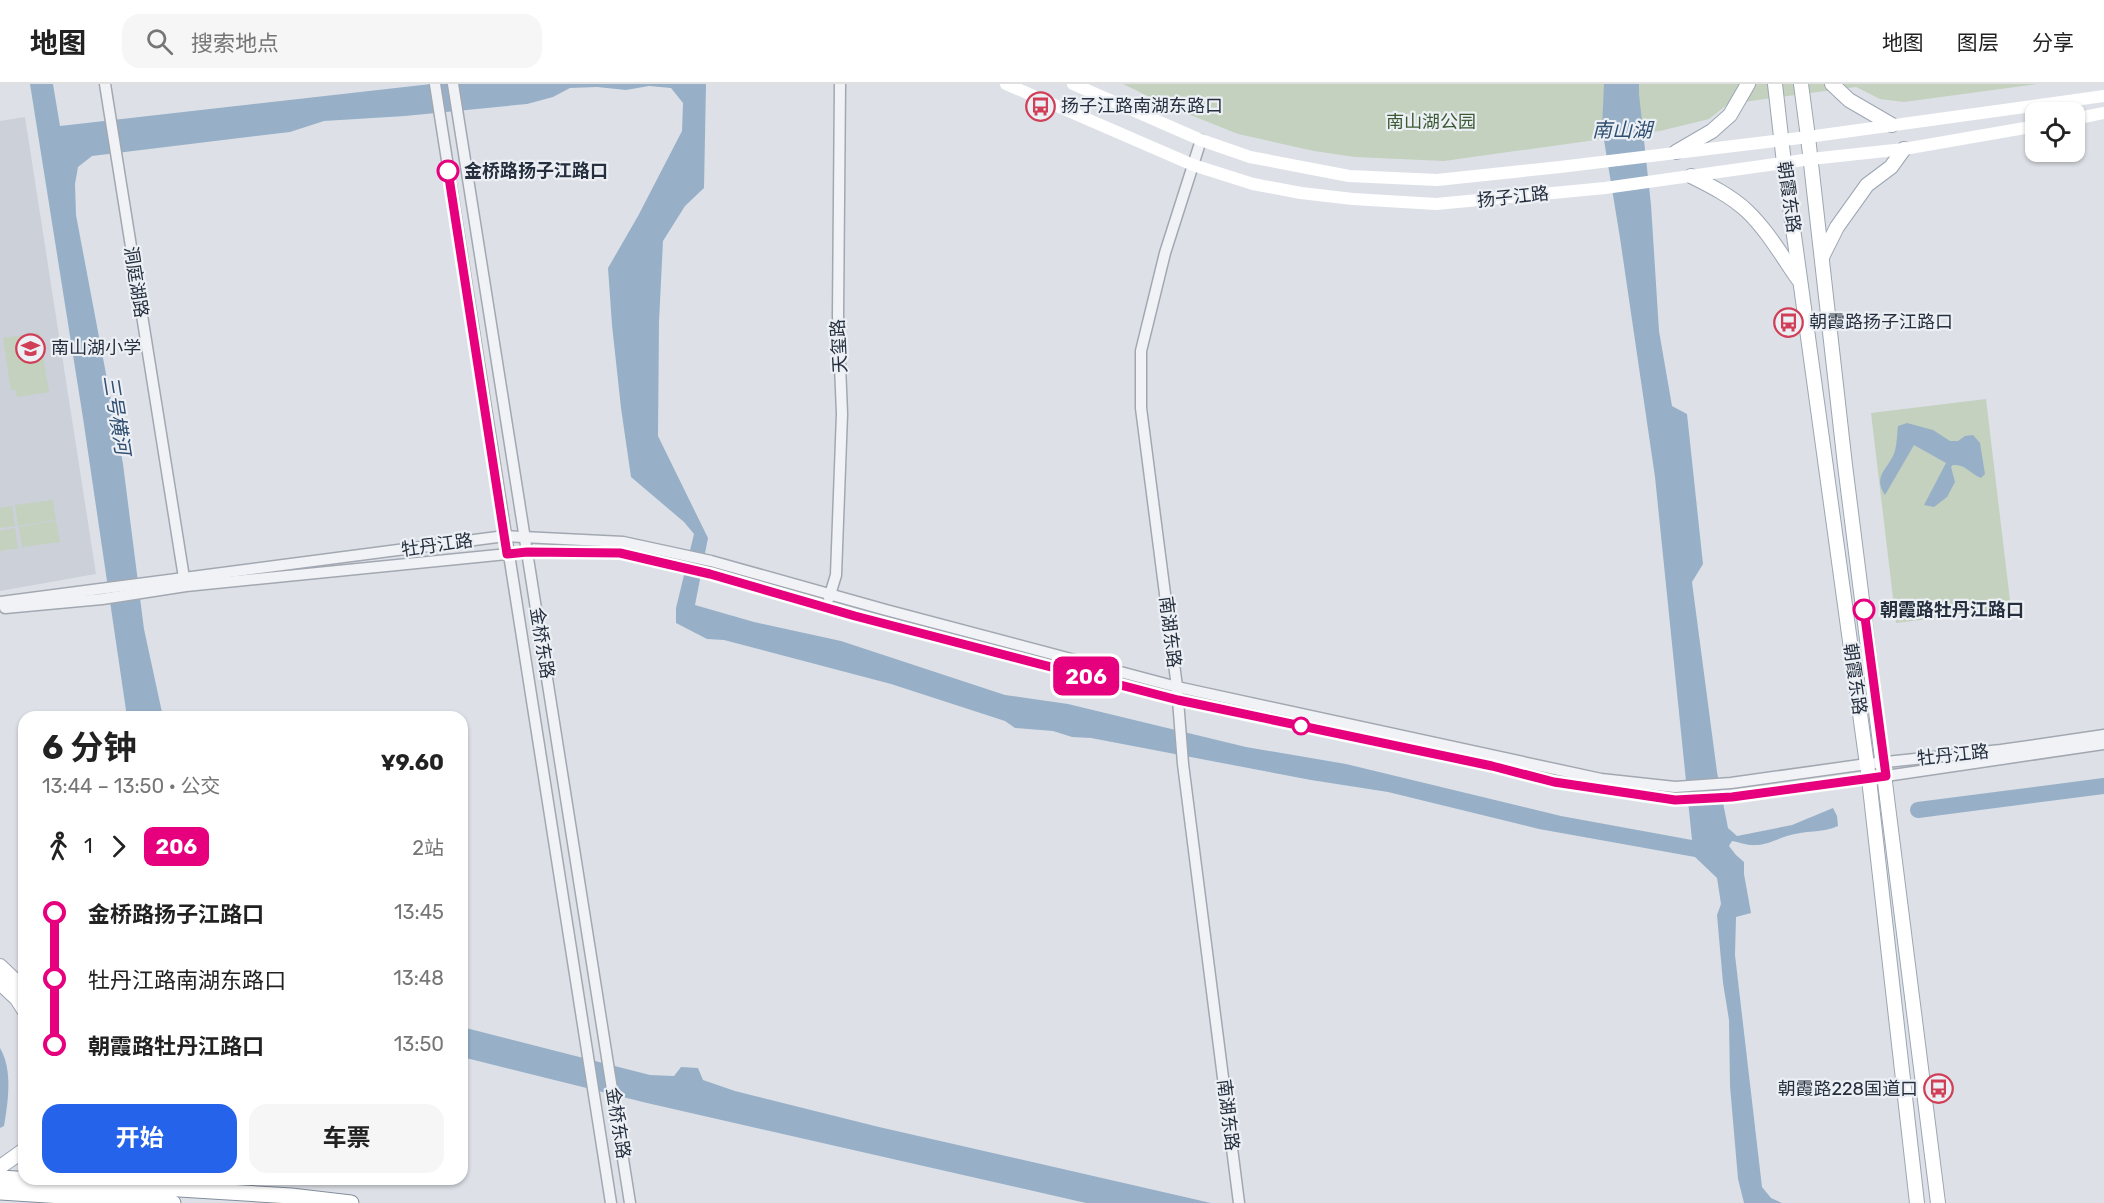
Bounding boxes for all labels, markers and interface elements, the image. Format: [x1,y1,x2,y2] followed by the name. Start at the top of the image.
[122,14,542,68] search box
[143,25,176,58] icon: search
[30,27,86,60] text: 地图
[191,30,279,57] text: 搜索地点
[1882,30,1924,55] text: 地图
[1957,30,1999,55] text: 图层
[2032,30,2074,55] text: 分享
[1024,90,1056,122] bus stop icon: 扬子江路南湖东路口
[1061,95,1223,117] place label: 扬子江路南湖东路口
[2025,102,2085,162] map controls
[2025,102,2085,162] button: locate
[1386,111,1476,133] park label: 南山湖公园
[1592,118,1655,142] water label: 南山湖
[437,160,459,182] marker: 金桥路扬子江路口
[464,160,608,182] place label: 金桥路扬子江路口
[1773,160,1805,234] street label: 朝霞东路
[1476,182,1550,212] street label: 扬子江路
[120,245,152,319] street label: 洞庭湖路
[1772,306,1804,338] bus stop icon: 朝霞路扬子江路口
[1809,311,1953,333] place label: 朝霞路扬子江路口
[827,318,851,374] street label: 天玺路
[14,332,46,364] school or university icon: 南山湖小学
[51,337,141,359] place label: 南山湖小学
[99,374,136,460] water label: 三号横河
[400,529,474,561] street label: 牡丹江路
[1155,595,1185,669] street label: 南湖东路
[1853,599,1875,621] marker: 朝霞路牡丹江路口
[1880,599,2024,621] place label: 朝霞路牡丹江路口
[526,606,558,680] street label: 金桥东路
[1839,642,1871,716] street label: 朝霞东路
[1052,656,1120,696] line badge: 206
[1065,664,1107,689] text: 206
[1292,717,1310,735] unlabelled marker
[42,728,137,767] text: 6 分钟
[1916,740,1990,770] street label: 牡丹江路
[380,749,444,776] text: ¥9.60
[42,774,221,798] text: 13:44 – 13:50 · 公交
[42,830,75,863] icon: walk
[102,830,135,863] icon: forward
[84,834,93,858] text: 1
[156,834,197,859] text: 206
[412,836,444,860] text: 2站
[394,900,444,924] text: 13:45
[88,901,264,928] text: 金桥路扬子江路口
[393,966,444,990] text: 13:48
[88,967,286,994] text: 牡丹江路南湖东路口
[394,1032,444,1056] text: 13:50
[88,1033,264,1060] text: 朝霞路牡丹江路口
[1923,1073,1955,1105] bus stop icon: 朝霞路228国道口
[1213,1078,1243,1152] street label: 南湖东路
[1777,1078,1918,1100] place label: 朝霞路228国道口
[602,1086,634,1160] street label: 金桥东路
[42,1104,237,1173] button: 开始
[249,1104,444,1173] button: 车票

